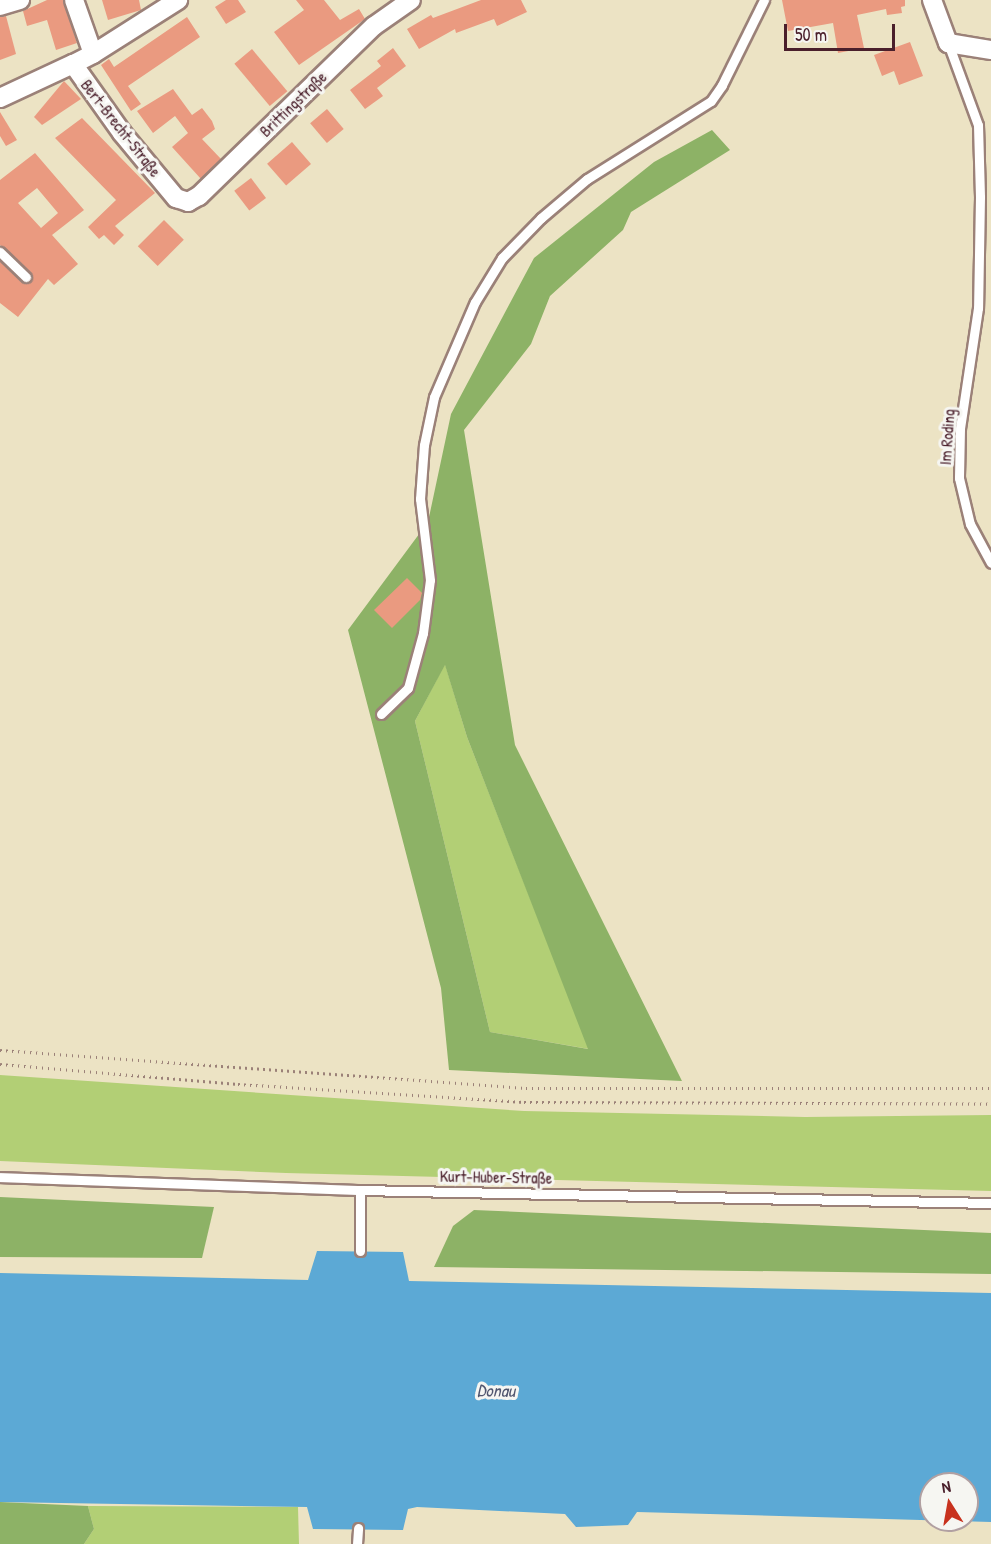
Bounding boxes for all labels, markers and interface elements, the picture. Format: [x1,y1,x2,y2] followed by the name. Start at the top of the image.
[787,12,898,50] scale bar
[795,22,827,47] text: 50 m
[255,67,331,141] street label: Brittingstraße
[77,75,165,181] street label: Bert-Brecht-Straße
[935,408,959,466] street label: Im Roding
[440,1166,552,1188] street label: Kurt-Huber-Straße
[477,1380,515,1402] water label: Donau
[919,1472,979,1532] north arrow
[940,1475,952,1498] text: N

